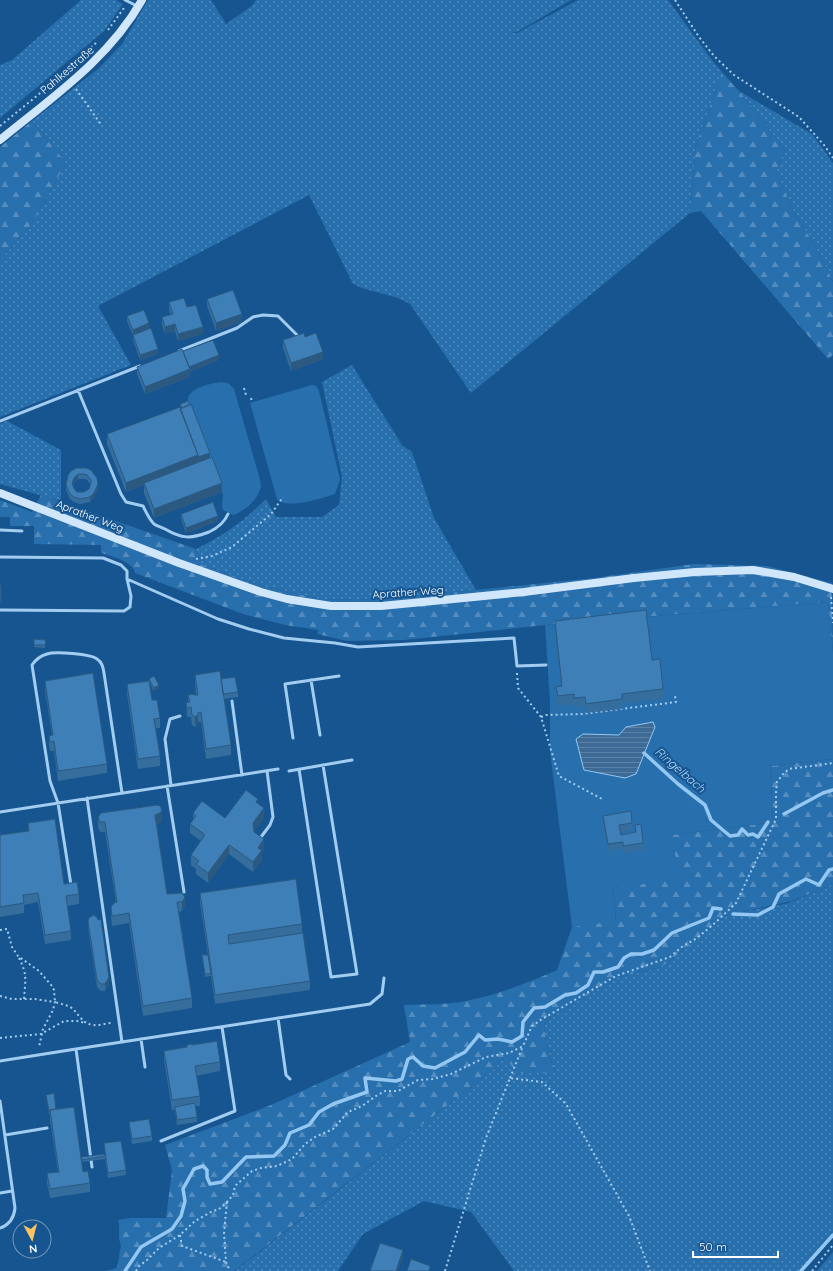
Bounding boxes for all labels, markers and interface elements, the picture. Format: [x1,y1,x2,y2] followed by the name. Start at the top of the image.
[37,43,97,97] street label: Pahlkestraße
[54,497,126,535] street label: Aprather Weg
[372,583,444,601] street label: Aprather Weg
[652,744,709,796] water label: Ringelbach
[12,1219,52,1259] north arrow
[693,1233,778,1259] scale bar
[699,1239,727,1254] text: 50 m
[28,1241,38,1256] text: N

